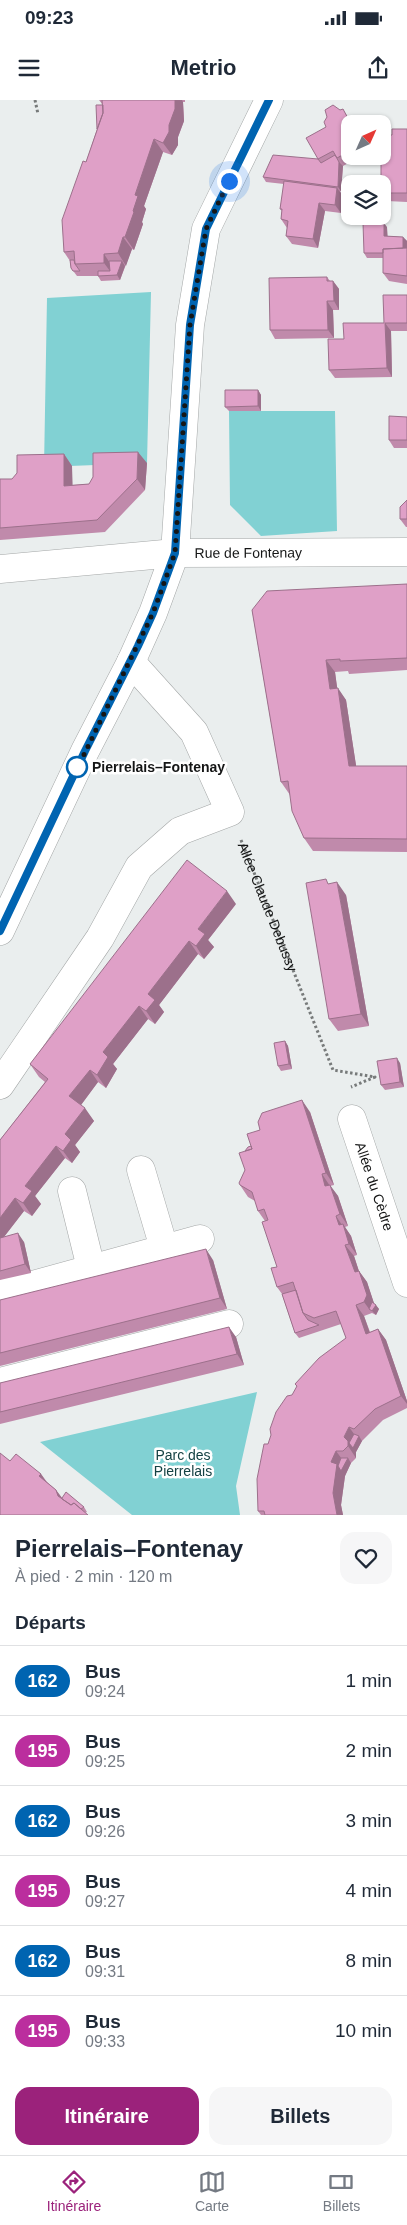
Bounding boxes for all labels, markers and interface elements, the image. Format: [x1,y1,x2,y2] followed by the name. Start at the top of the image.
[25,7,74,28] text: 09:23
[15,54,43,82] icon: menu
[364,54,392,82] icon: share
[171,55,237,80] text: Metrio
[341,115,391,165] north arrow
[341,115,391,225] map controls
[217,169,242,194] your location
[341,175,391,225] button: layers
[194,544,302,561] street label: Rue de Fontenay
[66,756,88,778] marker: Pierrelais–Fontenay
[92,759,225,775] place label: Pierrelais–Fontenay
[235,840,301,974] street label: Allée Claude Debussy
[352,1140,397,1233] street label: Allée du Cèdre
[154,1447,212,1479] park label: Parc des Pierrelais
[340,1532,392,1584] button: heart
[15,1535,243,1562] text: Pierrelais–Fontenay
[15,1568,172,1585] text: À pied · 2 min · 120 m
[15,1612,86,1633] text: Départs
[85,1661,121,1682] text: Bus
[346,1670,392,1691] text: 1 min
[27,1671,58,1691] text: 162
[85,1683,125,1700] text: 09:24
[85,1731,121,1752] text: Bus
[346,1740,392,1761] text: 2 min
[27,1741,58,1761] text: 195
[85,1753,125,1770] text: 09:25
[85,1801,121,1822] text: Bus
[346,1810,392,1831] text: 3 min
[27,1811,58,1831] text: 162
[85,1823,125,1840] text: 09:26
[85,1871,121,1892] text: Bus
[346,1880,392,1901] text: 4 min
[27,1881,58,1901] text: 195
[85,1893,125,1910] text: 09:27
[85,1941,121,1962] text: Bus
[346,1950,392,1971] text: 8 min
[27,1951,58,1971] text: 162
[85,1963,125,1980] text: 09:31
[85,2011,121,2032] text: Bus
[335,2020,392,2041] text: 10 min
[27,2021,58,2041] text: 195
[85,2033,125,2050] text: 09:33
[15,2087,199,2145] button: Itinéraire
[209,2087,392,2145] button: Billets
[47,2168,101,2214] tab: Itinéraire
[195,2168,229,2214] tab: Carte
[323,2168,360,2214] tab: Billets

